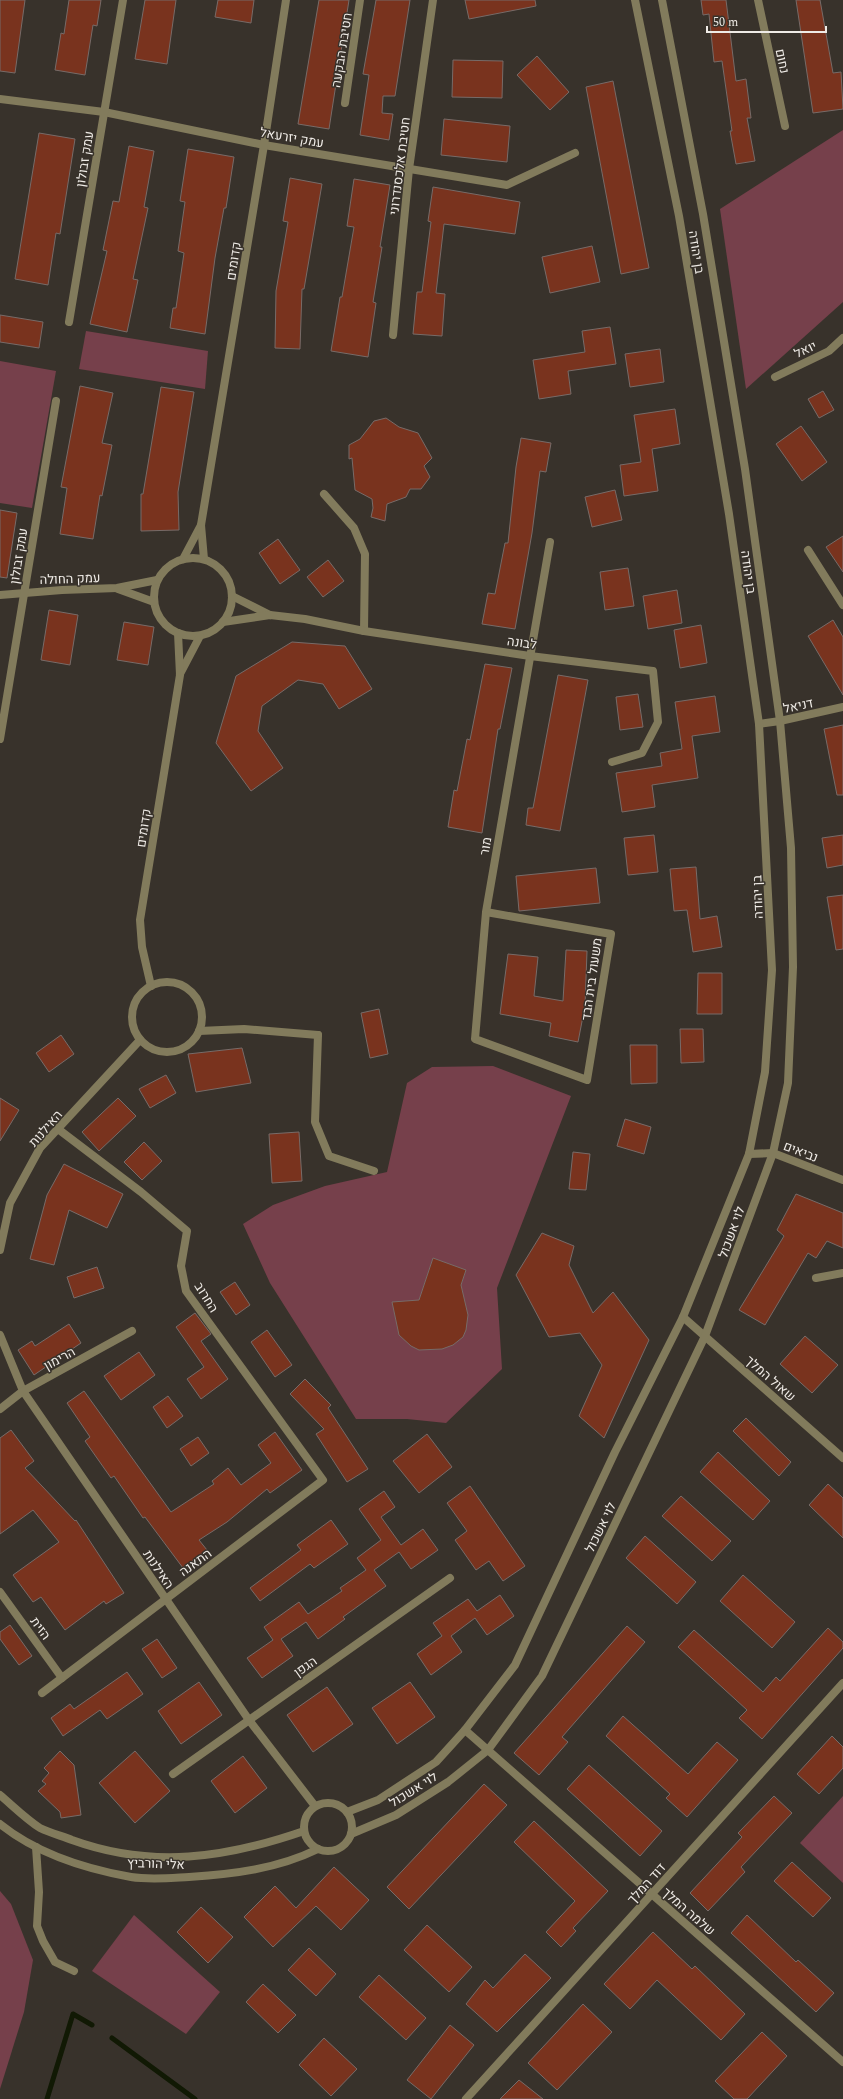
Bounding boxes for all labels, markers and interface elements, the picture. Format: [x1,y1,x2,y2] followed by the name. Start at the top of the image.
[707,8,826,34] scale bar
[326,11,358,89] street label: חטיבת הבקעה
[713,13,738,32] text: 50 m
[770,47,794,75] street label: נחום
[384,116,416,216] street label: חטיבת אלכסנדרוני
[258,123,325,153] street label: עמק יזרעאל
[71,130,99,189] street label: עמק זבולון
[683,229,709,275] street label: בן יהודה
[221,240,247,282] street label: קדומים
[791,336,820,364] street label: יואל
[5,527,33,586] street label: עמק זבולון
[735,549,761,595] street label: בן יהודה
[39,568,101,590] street label: עמק החולה
[506,631,538,655] street label: לבונה
[781,693,815,719] street label: דניאל
[131,807,157,849] street label: קדומים
[475,835,497,857] street label: מור
[747,875,769,919] street label: בן יהודה
[576,937,608,1022] street label: משעול בית הבד
[24,1106,67,1152] street label: האילנות
[780,1136,821,1168] street label: נביאים
[713,1203,751,1261] street label: לוי אשכול
[189,1278,223,1317] street label: החרוב
[40,1342,79,1376] street label: הרימון
[741,1351,800,1406] street label: שאול המלך
[580,1499,622,1556] street label: לוי אשכול
[175,1544,216,1582] street label: התאנה
[138,1546,179,1593] street label: האילנות
[25,1613,55,1644] street label: הזית
[290,1652,321,1682] street label: הגפן
[385,1767,442,1813] street label: לוי אשכול
[127,1853,185,1875] street label: אלי הורביץ
[623,1858,671,1909] street label: דוד המלך
[657,1883,719,1941] street label: שלמה המלך

